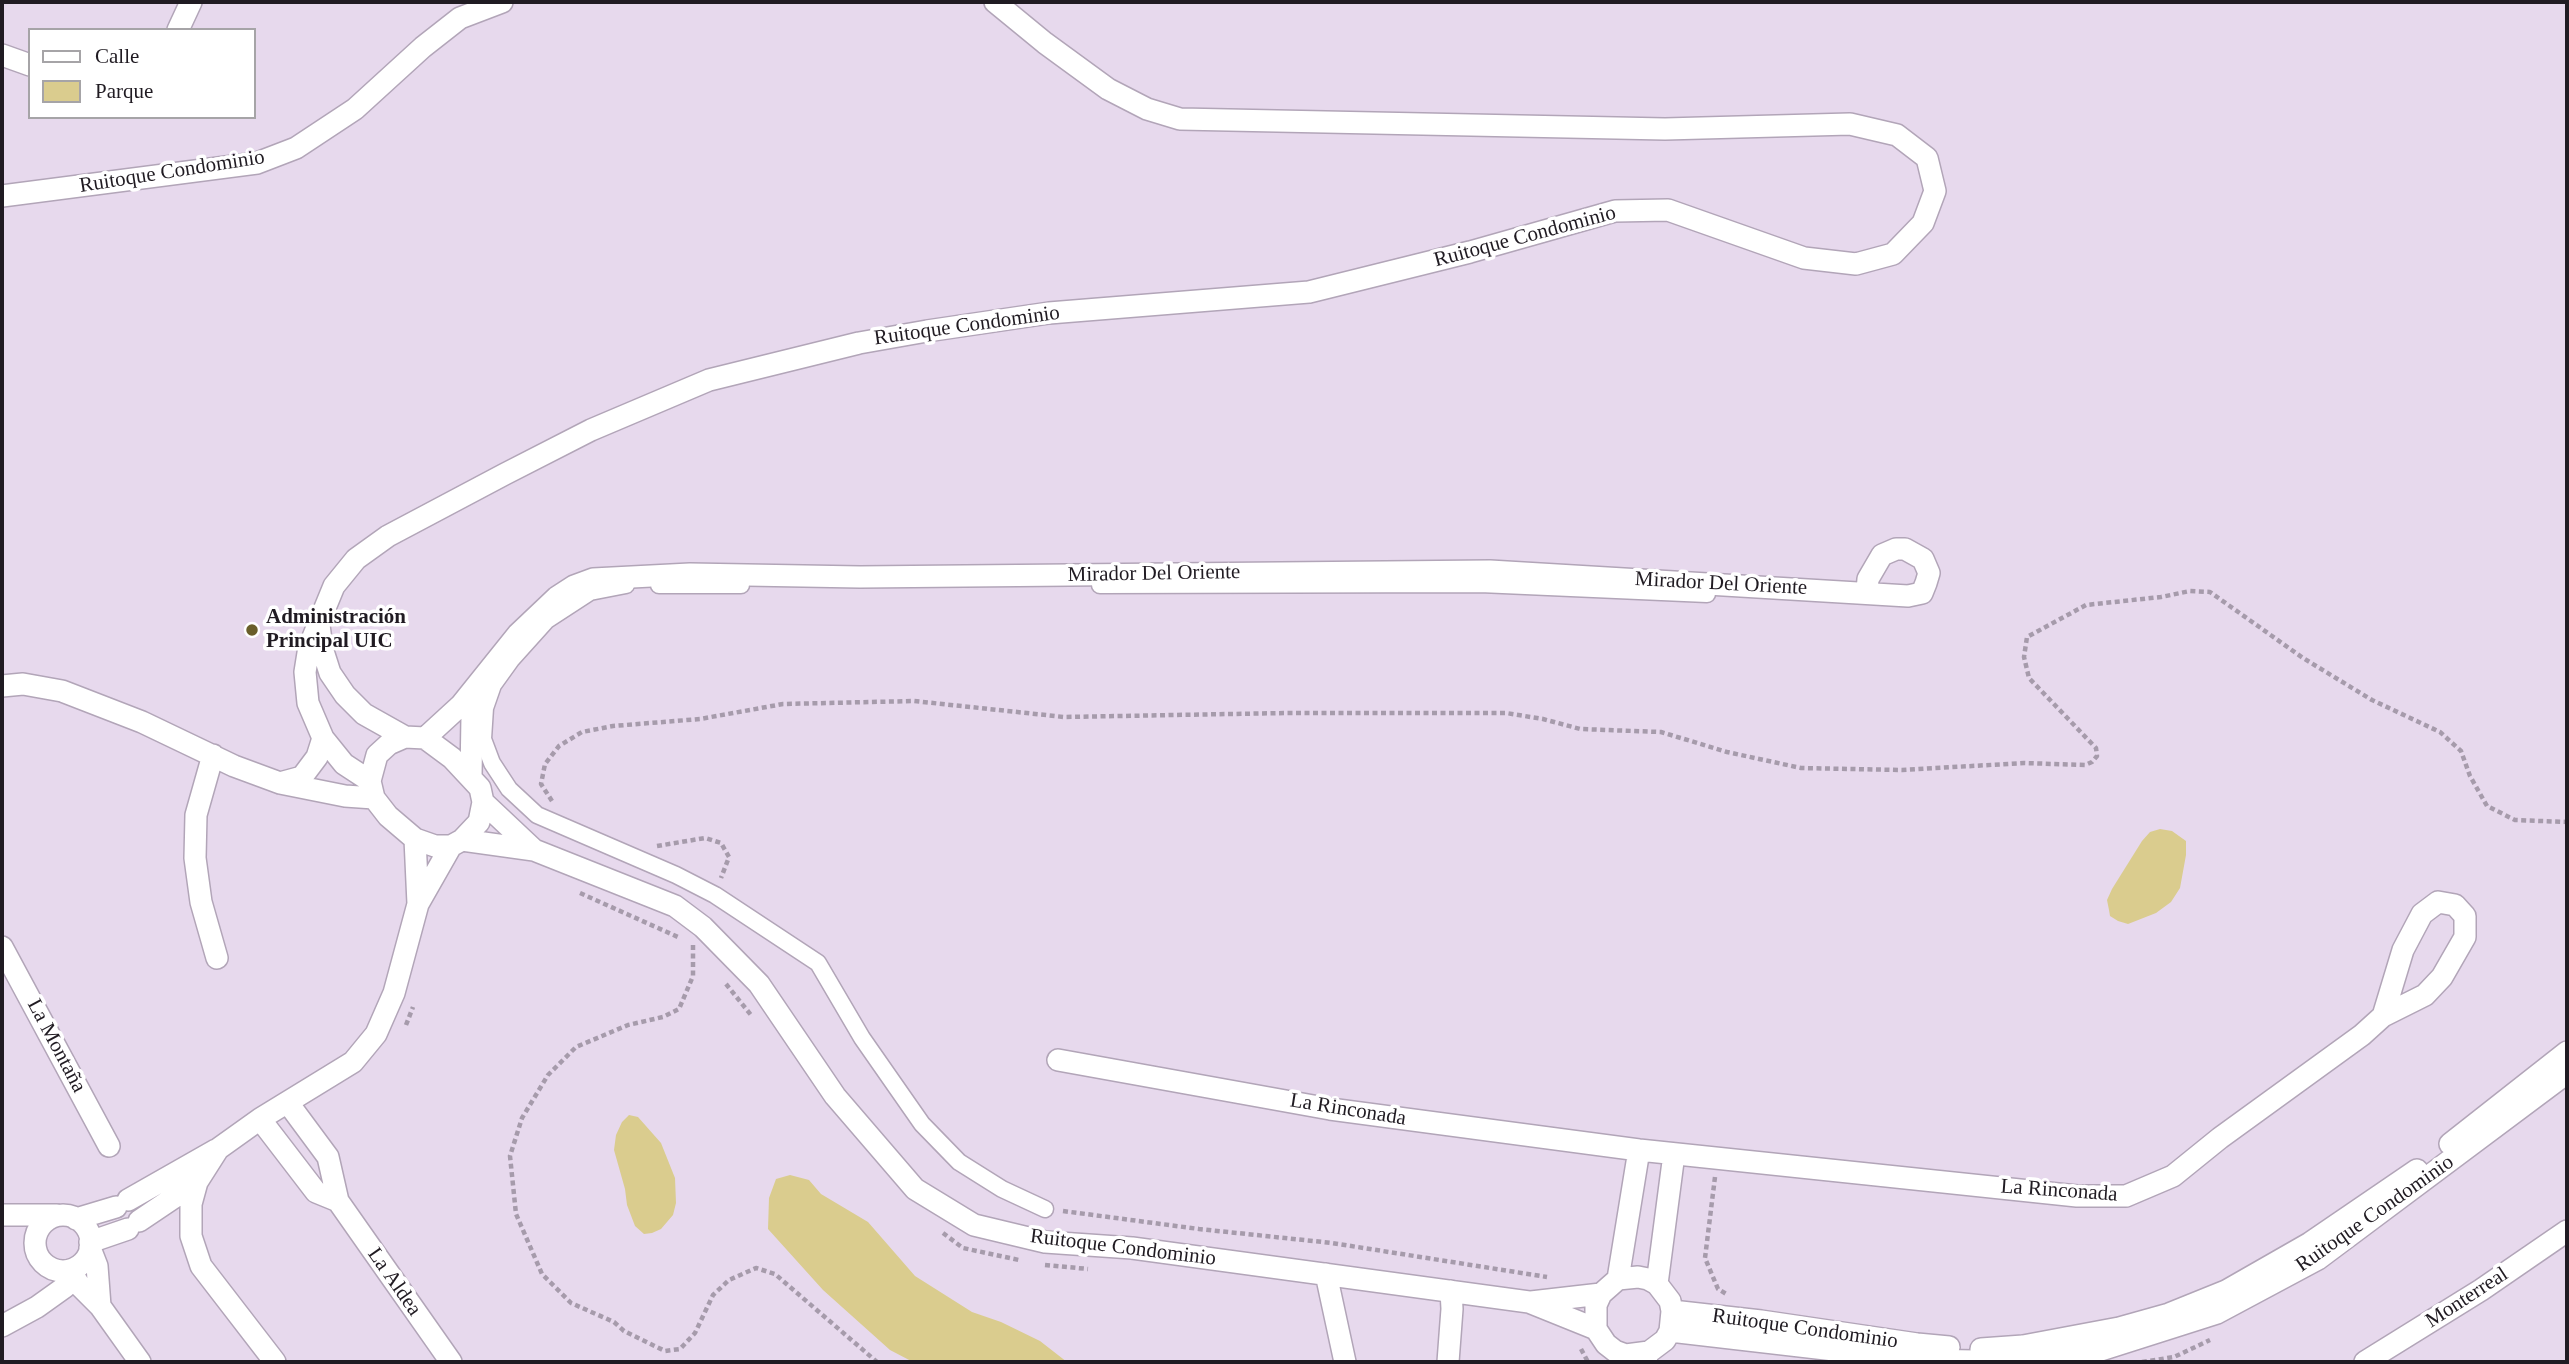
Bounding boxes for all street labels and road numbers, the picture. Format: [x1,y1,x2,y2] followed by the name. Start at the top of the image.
[78,145,266,199] street label: Ruitoque Condominio
[1431,201,1619,273] street label: Ruitoque Condominio
[873,300,1061,352] street label: Ruitoque Condominio
[1067,560,1241,588] street label: Mirador Del Oriente
[1634,567,1808,601] street label: Mirador Del Oriente
[21,995,91,1097] street label: La Montaña
[1288,1088,1408,1132] street label: La Rinconada
[2291,1150,2459,1278] street label: Ruitoque Condominio
[2000,1174,2118,1208] street label: La Rinconada
[1029,1224,1217,1272] street label: Ruitoque Condominio
[361,1243,427,1321] street label: La Aldea
[2421,1262,2513,1334] street label: Monterreal
[1711,1303,1899,1355] street label: Ruitoque Condominio

